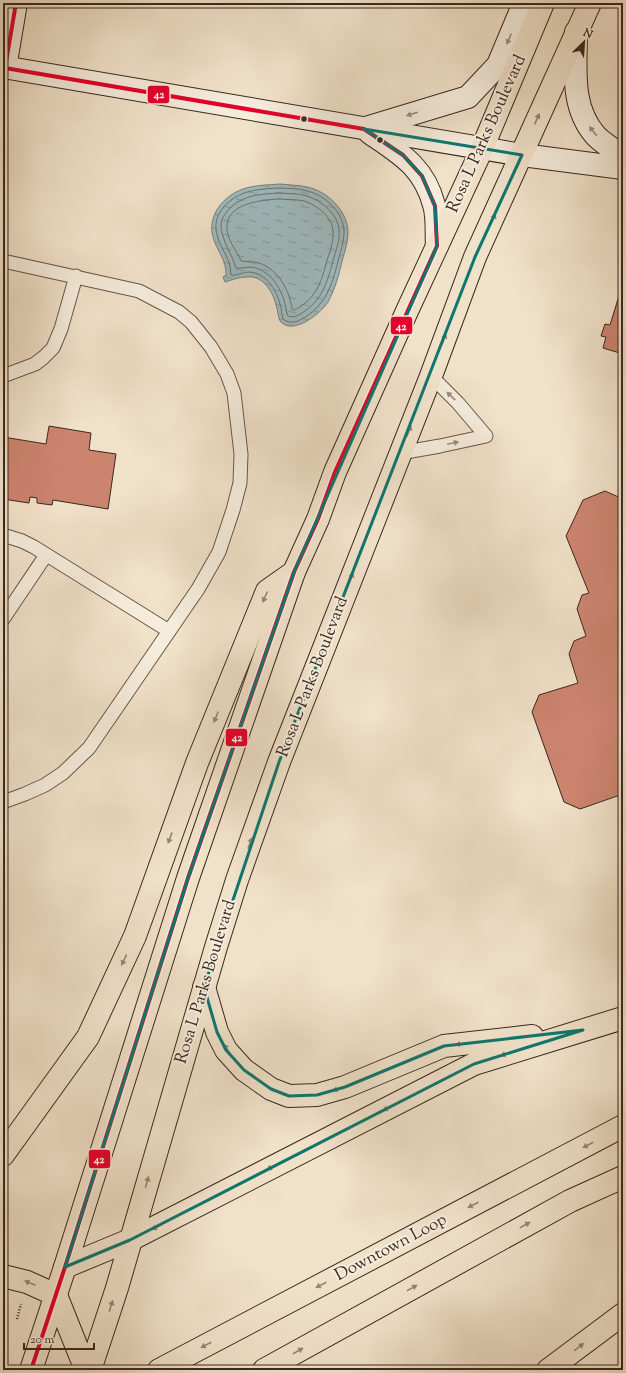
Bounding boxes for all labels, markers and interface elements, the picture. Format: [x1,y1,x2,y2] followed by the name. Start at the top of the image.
[564,22,604,62] north arrow
[580,24,595,43] text: N
[505,33,512,45] one-way arrow
[441,51,533,217] street label: Rosa L Parks Boulevard
[147,85,170,104] line badge: 42
[153,87,165,103] text: 42
[406,111,418,117] one-way arrow
[299,114,309,124] unlabelled marker
[534,114,540,125] one-way arrow
[589,126,598,137] one-way arrow
[375,135,385,145] unlabelled marker
[490,212,496,224] one-way arrow
[390,316,413,335] line badge: 42
[395,319,407,335] text: 42
[442,333,448,345] one-way arrow
[446,391,456,401] one-way arrow
[406,425,412,436] one-way arrow
[446,440,459,446] one-way arrow
[349,571,355,583] one-way arrow
[262,591,268,602] one-way arrow
[271,593,355,761] street label: Rosa L Parks Boulevard
[212,711,218,723] one-way arrow
[225,728,248,747] line badge: 42
[231,730,243,746] text: 42
[166,833,172,845] one-way arrow
[247,837,253,849] one-way arrow
[170,897,242,1067] street label: Rosa L Parks Boulevard
[121,954,127,966] one-way arrow
[455,1040,467,1047] one-way arrow
[223,1043,230,1055] one-way arrow
[500,1051,512,1057] one-way arrow
[332,1086,344,1092] one-way arrow
[382,1105,394,1111] one-way arrow
[583,1141,594,1148] one-way arrow
[88,1149,111,1169] line badge: 42
[93,1152,105,1168] text: 42
[267,1164,278,1171] one-way arrow
[144,1175,150,1187] one-way arrow
[468,1202,479,1208] one-way arrow
[331,1208,451,1288] street label: Downtown Loop
[520,1222,531,1229] one-way arrow
[151,1223,162,1230] one-way arrow
[24,1280,36,1286] one-way arrow
[315,1282,327,1288] one-way arrow
[406,1285,418,1292] one-way arrow
[108,1300,114,1312] one-way arrow
[24,1325,94,1351] scale bar
[30,1331,55,1349] text: 20 m
[200,1342,212,1349] one-way arrow
[574,1343,584,1351] one-way arrow
[292,1348,304,1355] one-way arrow

